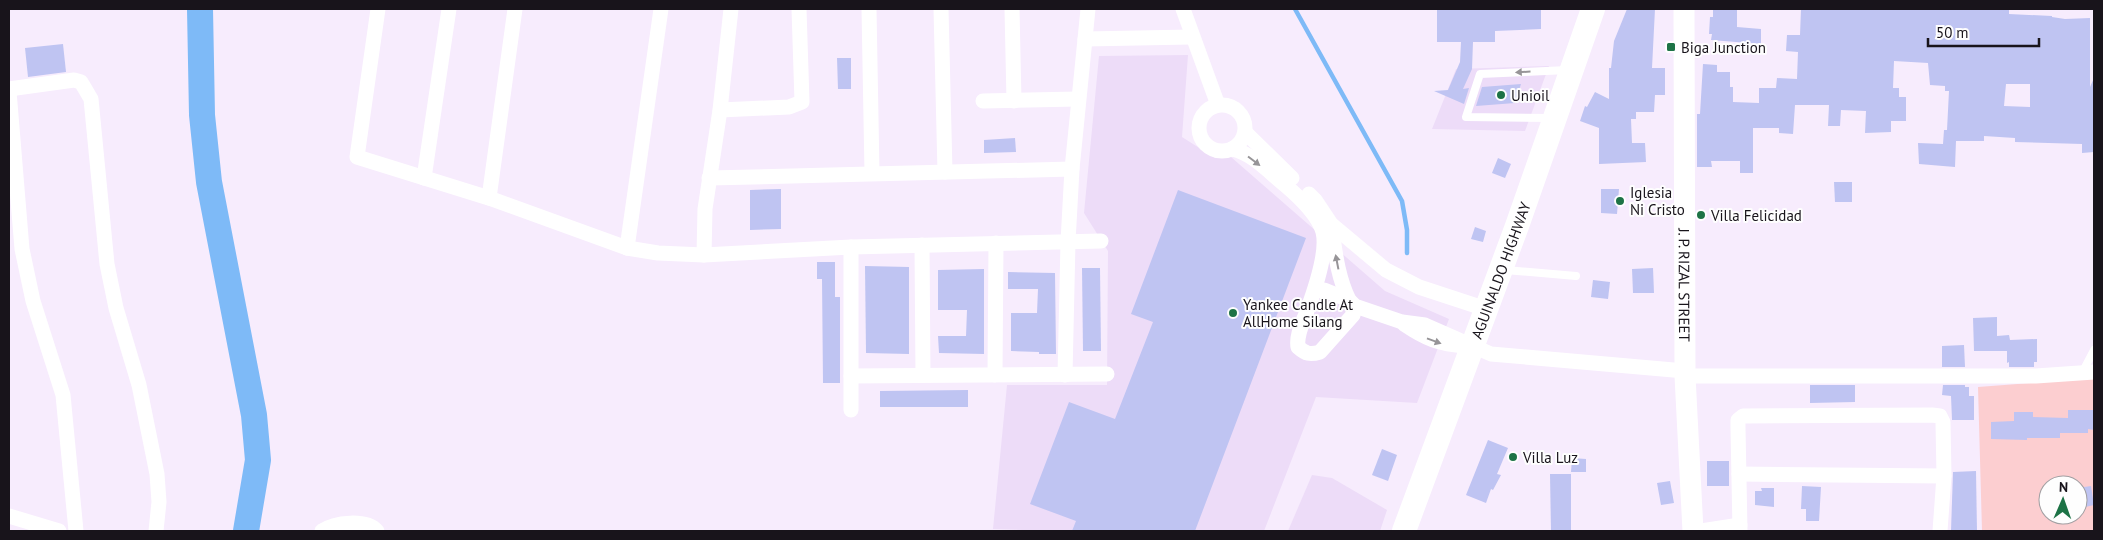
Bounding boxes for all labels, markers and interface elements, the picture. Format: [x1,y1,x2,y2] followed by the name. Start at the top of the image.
[1928,15,2039,47] scale bar
[1936,23,1969,42] text: 50 m
[1681,38,1766,57] place label: Biga Junction
[1665,41,1677,53] marker: Biga Junction
[1515,68,1531,76] one-way arrow
[1511,86,1550,105] place label: Unioil
[1495,89,1507,101] marker: Unioil
[1248,155,1261,166] one-way arrow
[1630,183,1685,219] place label: Iglesia Ni Cristo
[1614,195,1626,207] marker: Iglesia Ni Cristo
[1467,199,1534,341] street label: AGUINALDO HIGHWAY
[1710,206,1802,225] place label: Villa Felicidad
[1695,209,1707,221] marker: Villa Felicidad
[1675,227,1694,343] street label: J. P. RIZAL STREET
[1333,255,1341,270] one-way arrow
[1243,295,1353,331] place label: Yankee Candle At AllHome Silang
[1227,307,1239,319] marker: Yankee Candle At AllHome Silang
[1427,338,1442,345] one-way arrow
[1522,448,1578,467] place label: Villa Luz
[1507,451,1519,463] marker: Villa Luz
[2038,475,2088,525] north arrow
[2059,478,2068,496] text: N

